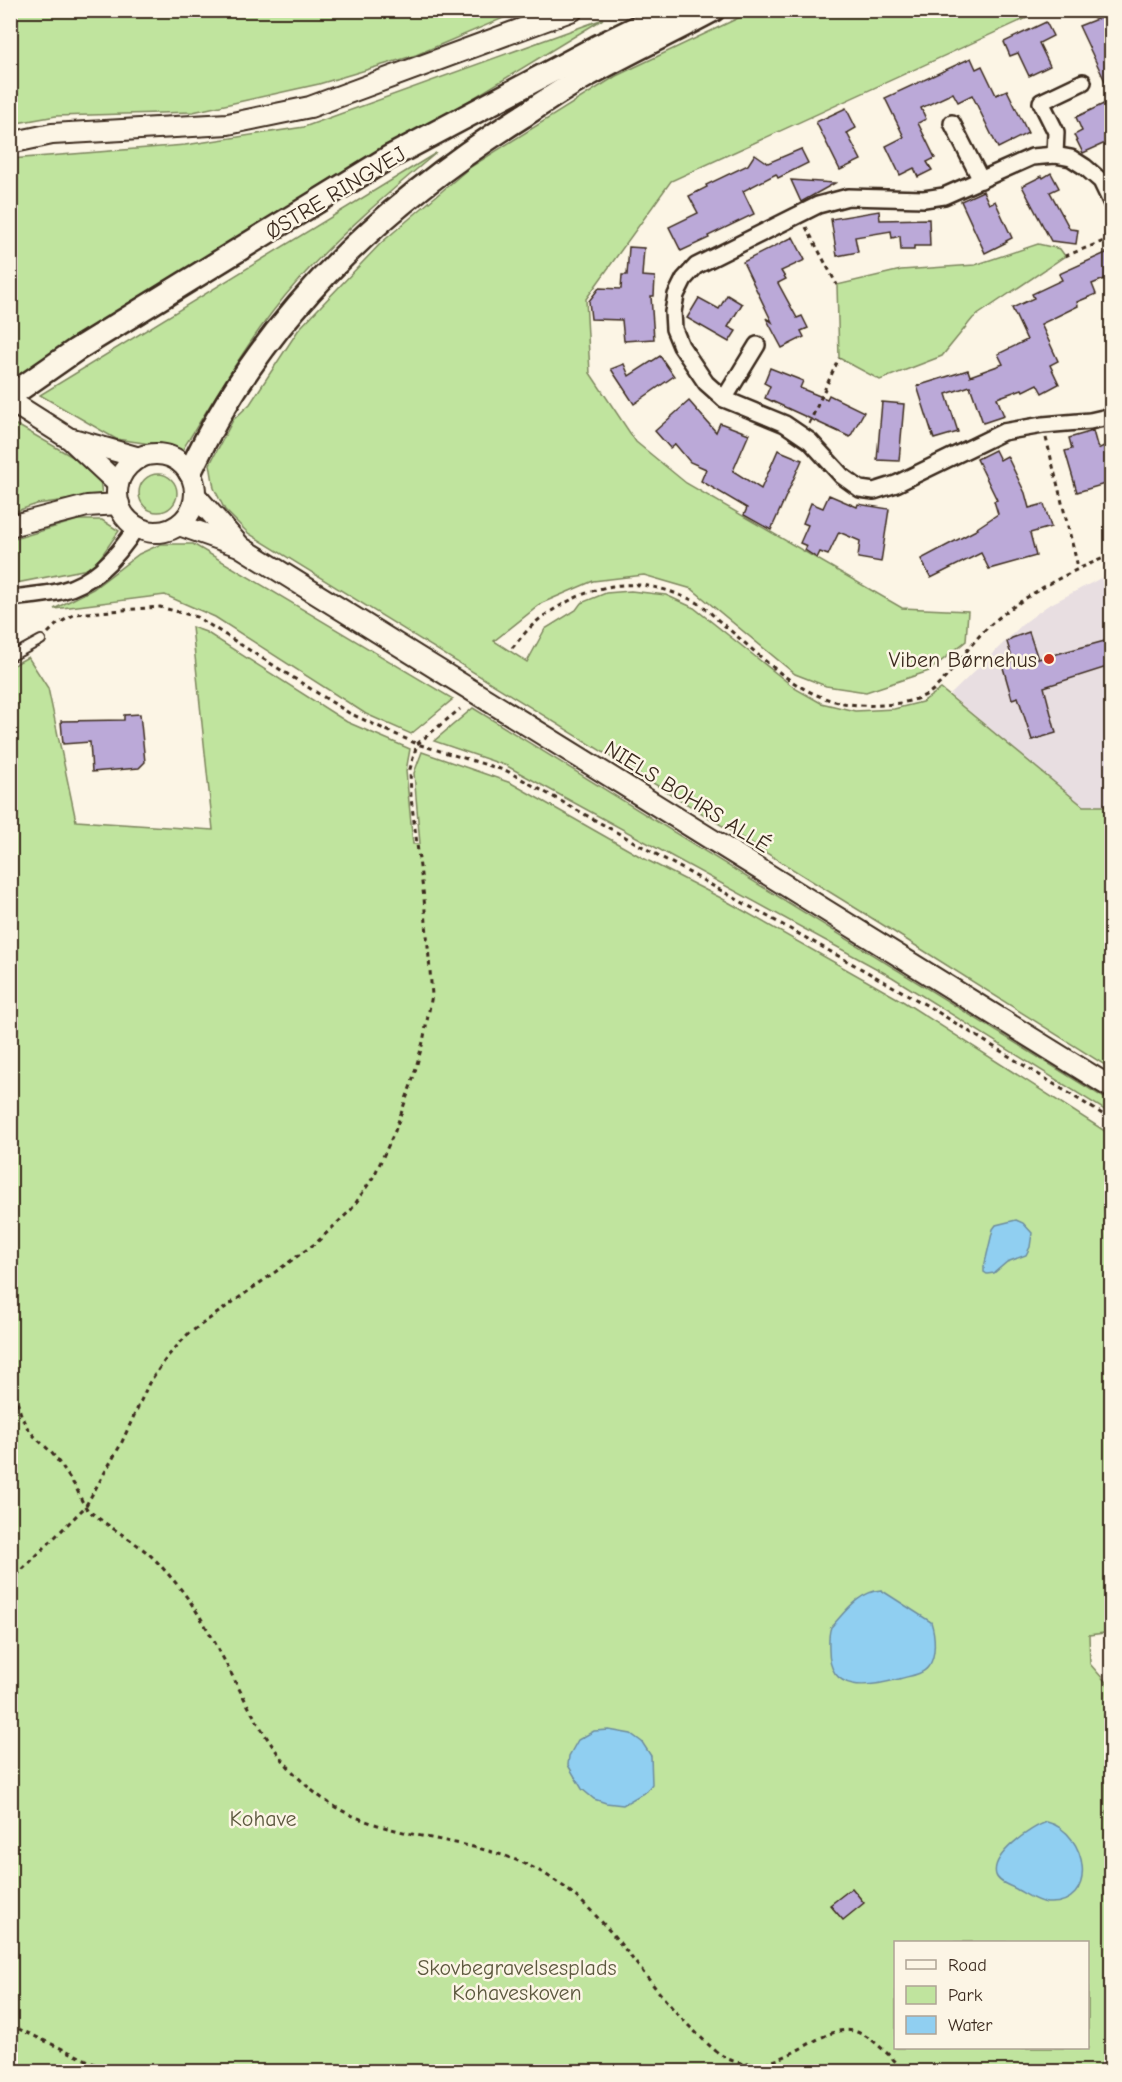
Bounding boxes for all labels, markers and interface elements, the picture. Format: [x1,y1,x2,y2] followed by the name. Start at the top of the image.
[261,141,410,245] street label: ØSTRE RINGVEJ
[889,647,1037,673] place label: Viben Børnehus
[1042,652,1056,666] marker: Viben Børnehus
[600,735,775,859] street label: NIELS BOHRS ALLÉ
[230,1806,296,1832] park label: Kohave
[894,1941,1089,2049] legend
[417,1955,617,2006] park label: Skovbegravelsesplads Kohaveskoven
[948,1955,987,1976] text: Road
[948,1985,983,2006] text: Park
[948,2015,993,2036] text: Water

